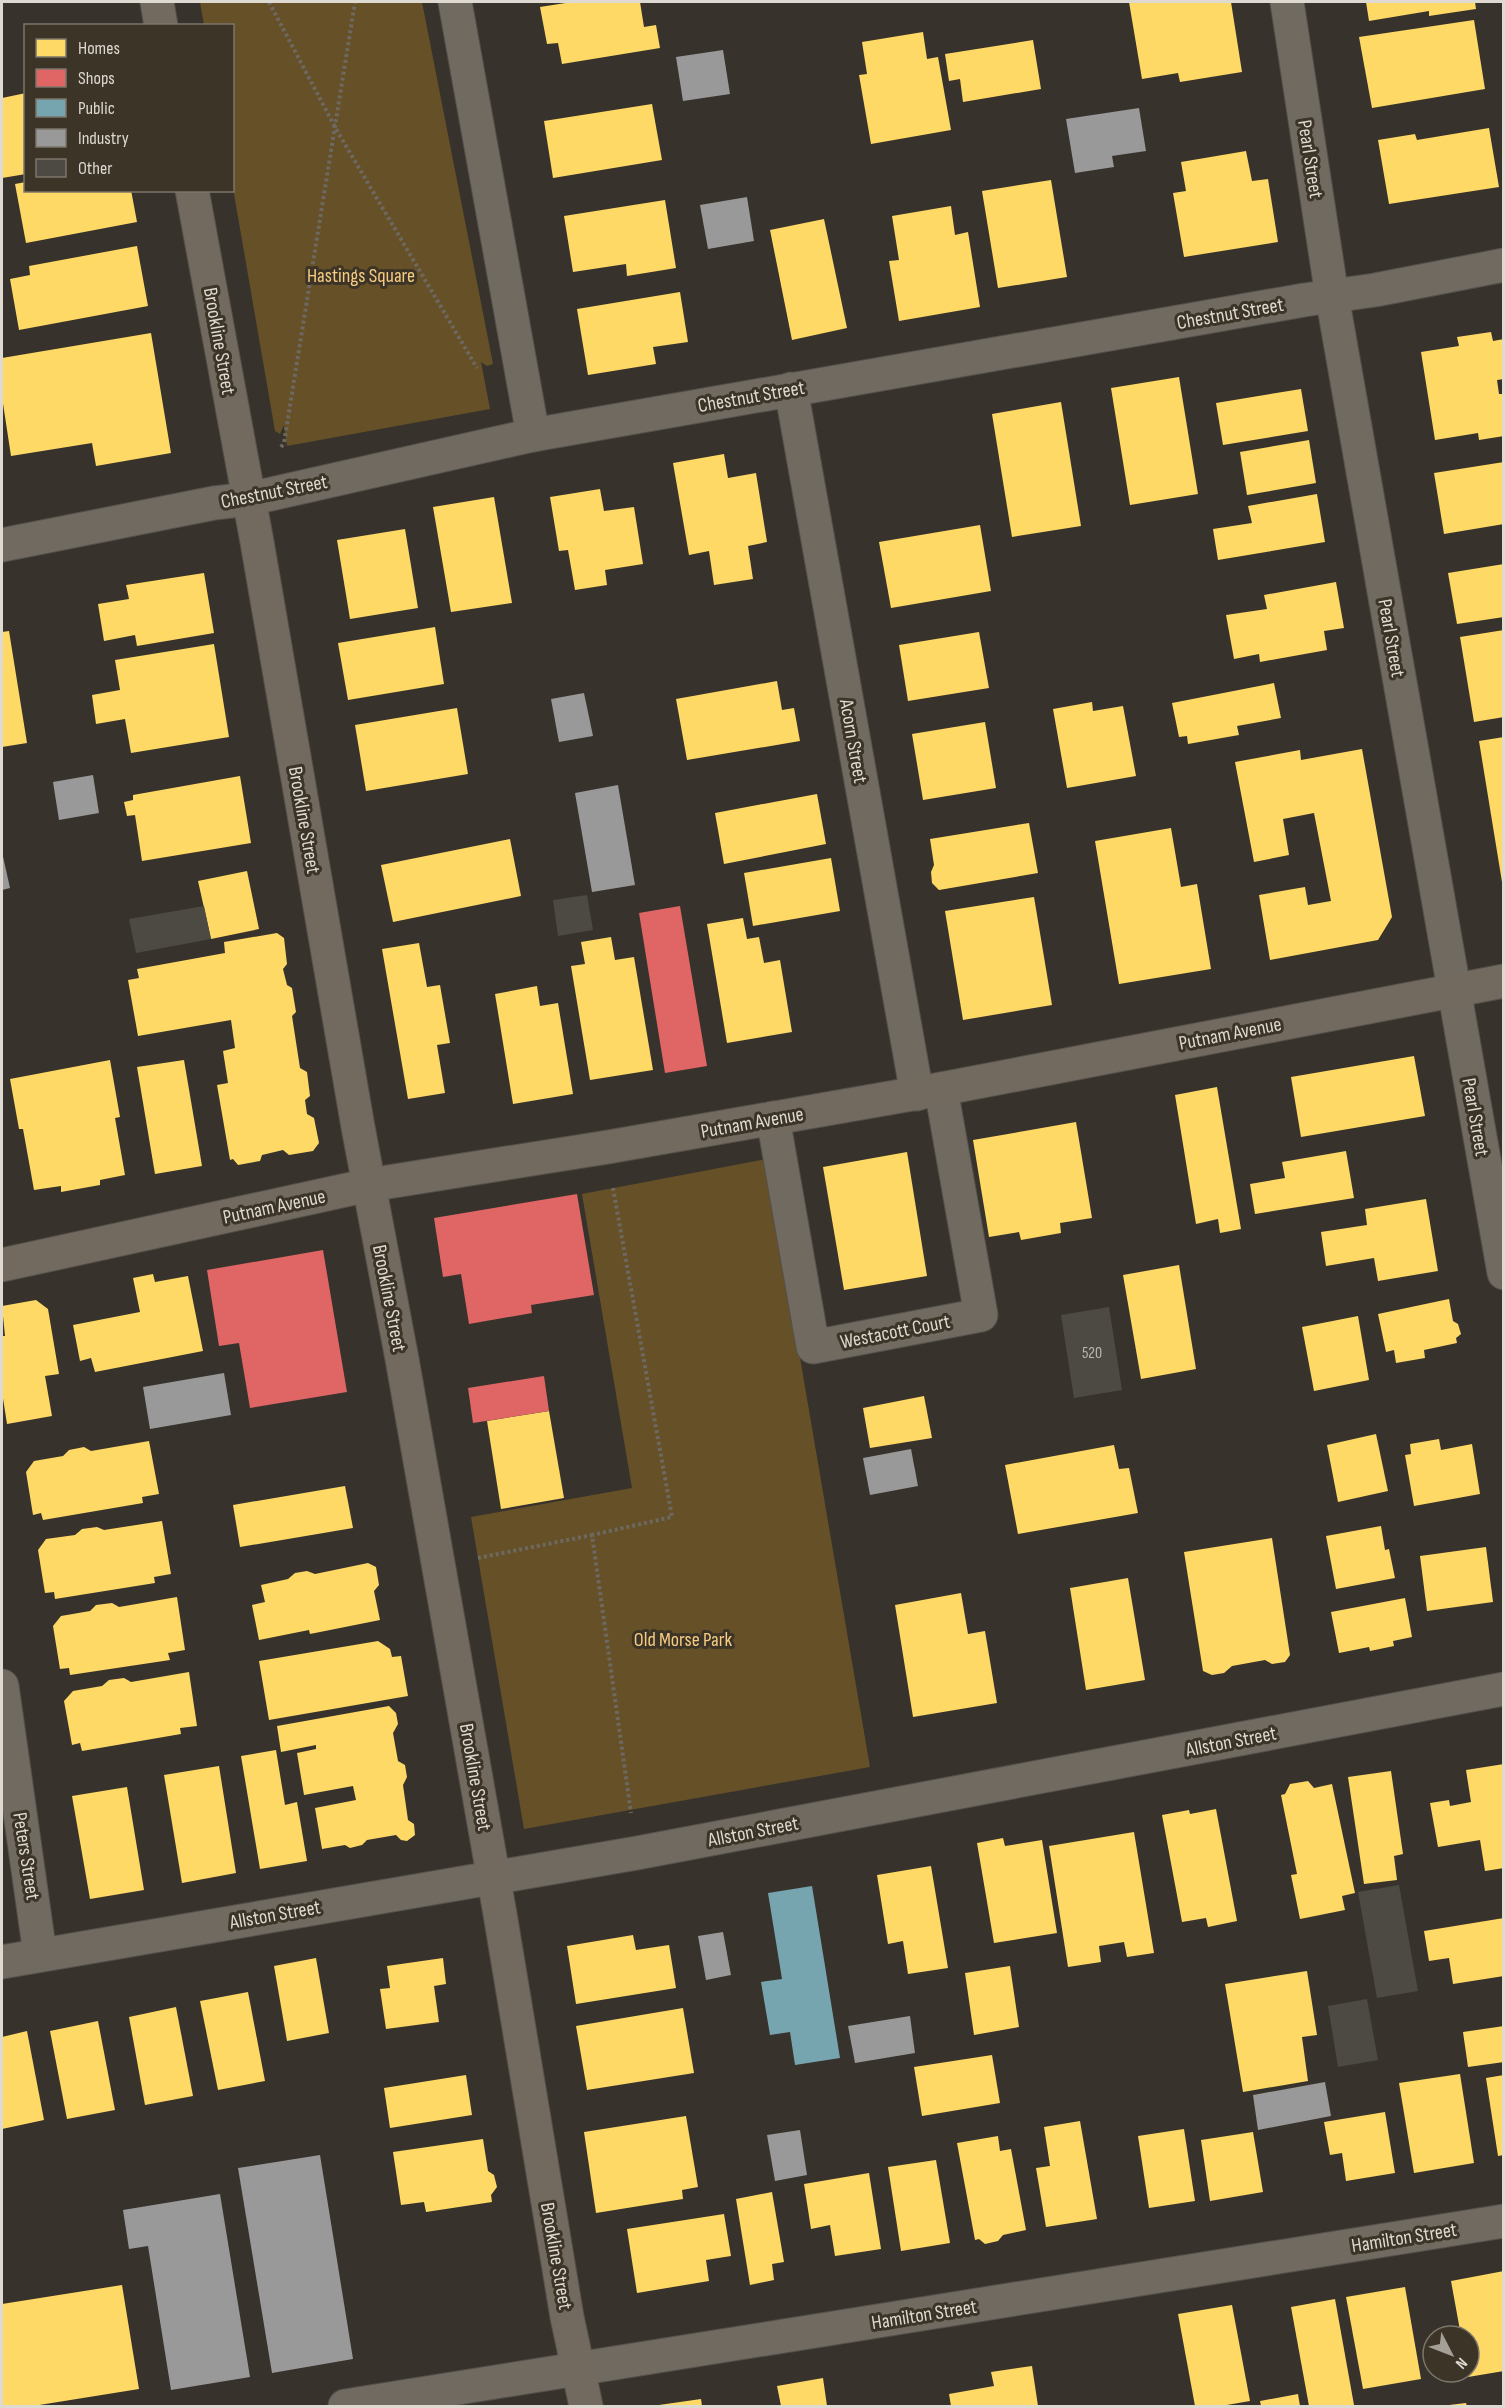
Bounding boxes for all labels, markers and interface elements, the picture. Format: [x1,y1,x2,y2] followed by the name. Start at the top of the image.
[24,24,234,192] legend
[78,38,120,59] text: Homes
[78,68,115,89] text: Shops
[78,98,115,119] text: Public
[1292,118,1328,200] street label: Pearl Street
[78,128,129,149] text: Industry
[78,158,112,179] text: Other
[307,264,415,288] park label: Hastings Square
[198,286,240,397] street label: Brookline Street
[1175,293,1285,335] street label: Chestnut Street
[696,376,806,418] street label: Chestnut Street
[219,470,329,514] street label: Chestnut Street
[1372,597,1410,679] street label: Pearl Street
[834,696,872,785] street label: Acorn Street
[283,765,325,876] street label: Brookline Street
[1177,1012,1284,1056] street label: Putnam Avenue
[1456,1076,1494,1158] street label: Pearl Street
[699,1102,806,1144] street label: Putnam Avenue
[221,1184,328,1230] street label: Putnam Avenue
[367,1243,411,1354] street label: Brookline Street
[838,1310,952,1354] street label: Westacott Court
[1082,1344,1102,1363] house number: 520
[634,1628,733,1652] park label: Old Morse Park
[1183,1721,1278,1763] street label: Allston Street
[454,1722,496,1833] street label: Brookline Street
[7,1811,45,1902] street label: Peters Street
[705,1811,800,1853] street label: Allston Street
[227,1895,322,1935] street label: Allston Street
[535,2201,577,2312] street label: Brookline Street
[1350,2218,1459,2258] street label: Hamilton Street
[870,2295,979,2335] street label: Hamilton Street
[1421,2324,1481,2384] north arrow
[1451,2354,1471,2373] text: N

